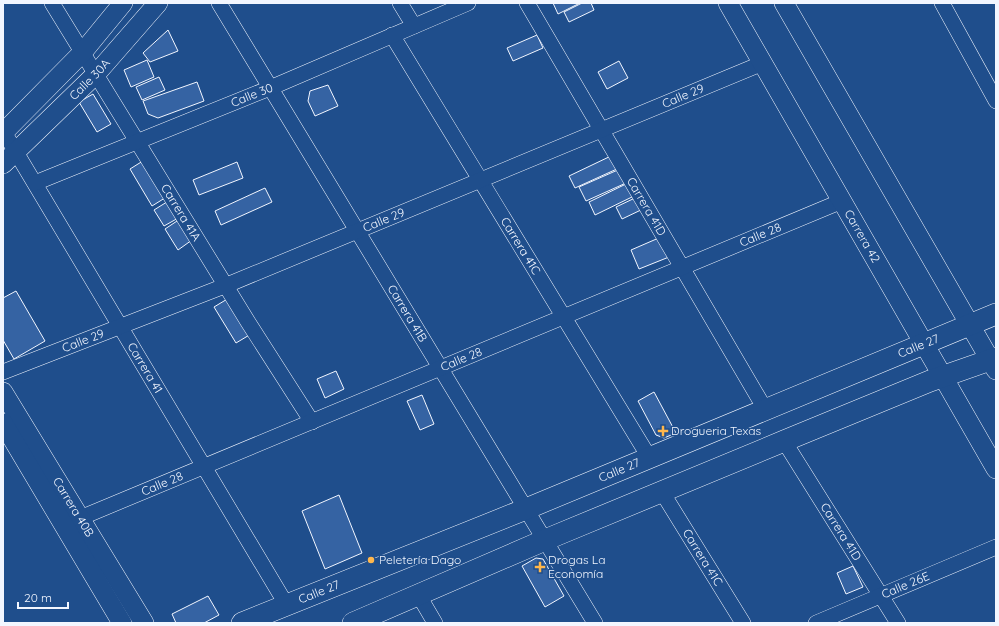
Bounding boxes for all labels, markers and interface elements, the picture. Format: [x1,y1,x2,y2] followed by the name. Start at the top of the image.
[66,55,113,103] street label: Calle 30A
[229,80,275,110] street label: Calle 30
[660,80,706,111] street label: Calle 29
[624,174,670,239] street label: Carrera 41D
[158,181,205,244] street label: Carrera 41A
[360,204,407,235] street label: Calle 29
[841,207,884,266] street label: Carrera 42
[498,214,544,277] street label: Carrera 41C
[737,219,783,250] street label: Calle 28
[385,282,431,345] street label: Carrera 41B
[60,325,106,355] street label: Calle 29
[896,330,941,361] street label: Calle 27
[125,340,166,396] street label: Carrera 41
[438,344,484,374] street label: Calle 28
[671,423,762,438] place label: Drogueria Texas
[658,426,668,436] marker: Drogueria Texas
[596,455,642,485] street label: Calle 27
[139,468,185,499] street label: Calle 28
[50,474,98,540] street label: Carrera 40B
[818,500,865,563] street label: Carrera 41D
[680,526,726,589] street label: Carrera 41C
[379,552,461,567] place label: Peletería Dago
[548,552,606,581] place label: Drogas La Economía
[366,555,376,565] marker: Peletería Dago
[535,562,545,572] marker: Drogas La Economía
[879,568,932,602] street label: Calle 26E
[296,577,342,607] street label: Calle 27
[18,584,68,610] scale bar
[24,590,52,605] text: 20 m

